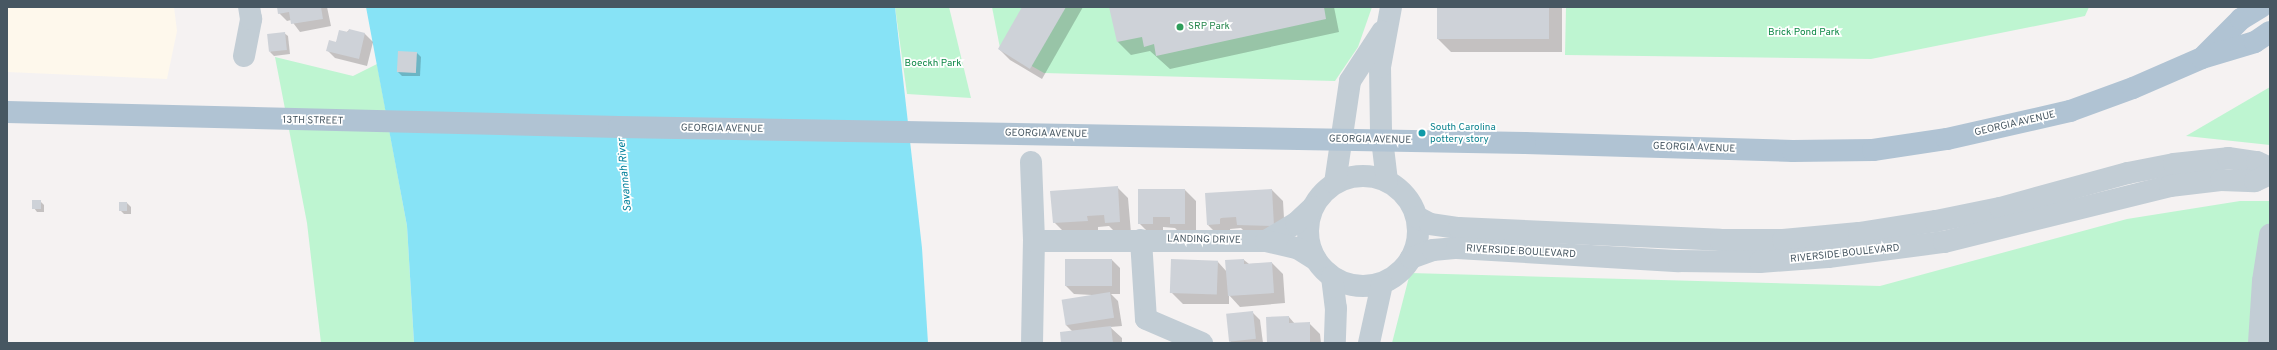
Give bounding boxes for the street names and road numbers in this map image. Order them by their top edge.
street label: GEORGIA AVENUE [1973,109,2057,139]
street label: 13TH STREET [283,114,343,128]
street label: GEORGIA AVENUE [680,122,764,136]
street label: GEORGIA AVENUE [1004,127,1088,141]
street label: GEORGIA AVENUE [1328,133,1412,147]
street label: GEORGIA AVENUE [1652,141,1736,155]
street label: LANDING DRIVE [1167,233,1241,247]
street label: RIVERSIDE BOULEVARD [1790,242,1900,266]
street label: RIVERSIDE BOULEVARD [1466,243,1576,261]

